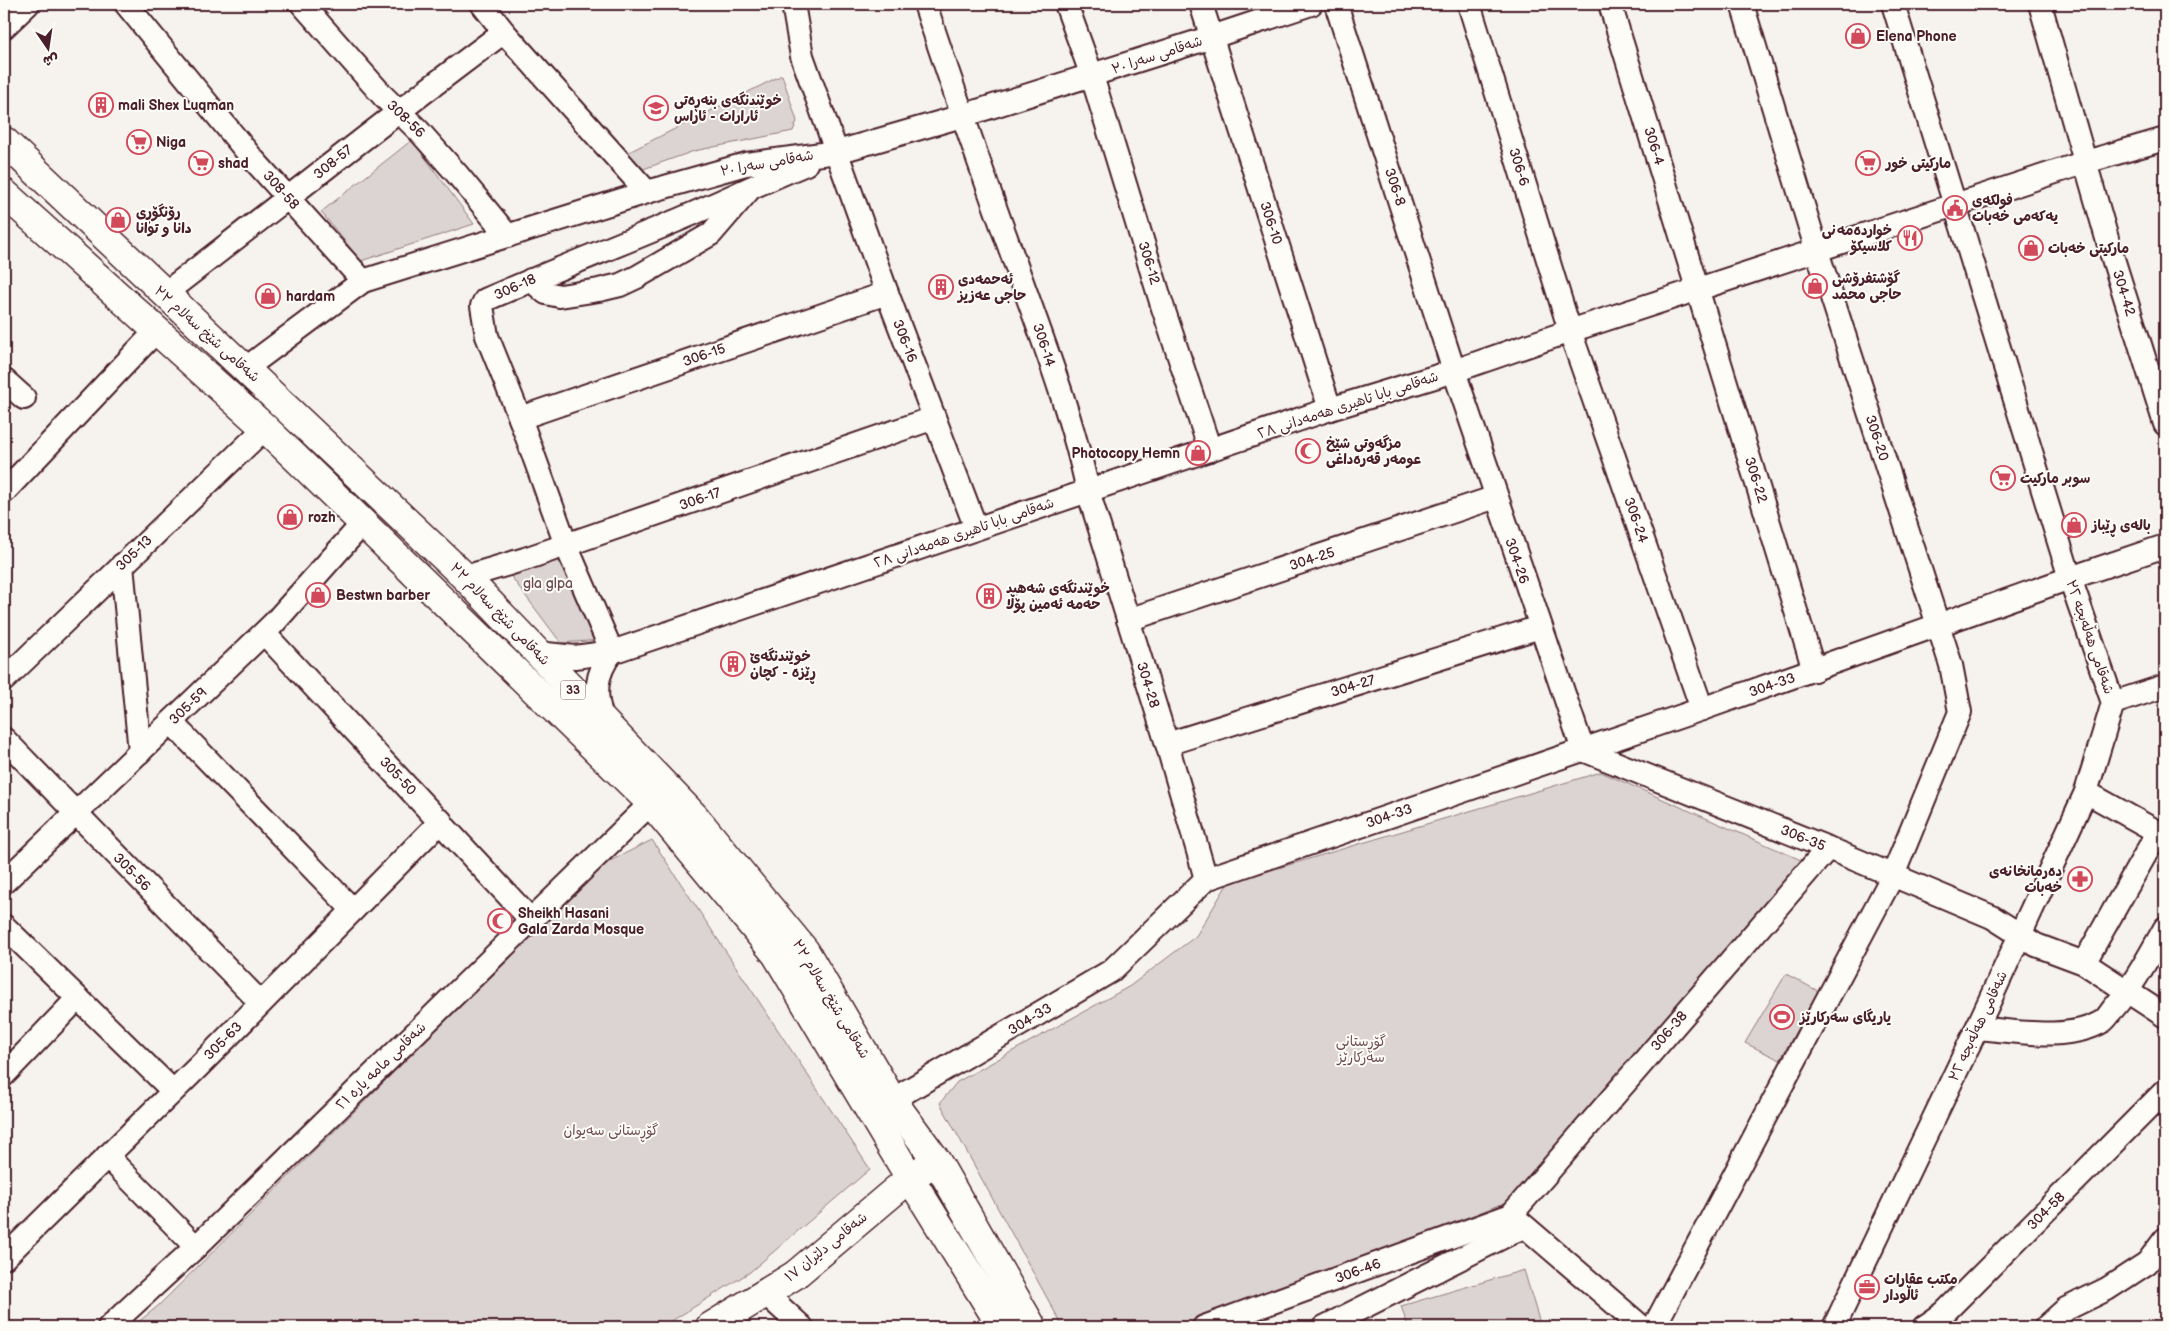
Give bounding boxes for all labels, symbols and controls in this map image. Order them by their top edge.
north arrow [22,22,72,72]
shop icon: Elena Phone [1845,23,1871,49]
place label: Elena Phone [1876,28,1957,45]
street label: شەقامی سەرا ٣٠ [1109,32,1205,78]
text: ش [41,50,60,70]
place label: خوێندنگەی بنەڕەتی ئارارات - ئاراس [674,91,782,125]
building icon: mali Shex Luqman [88,92,114,118]
school or university icon: خوێندنگەی بنەڕەتی ئارارات - ئاراس [643,95,669,121]
place label: mali Shex Luqman [118,97,234,114]
street label: 308-56 [383,97,429,142]
street label: 306-4 [1640,125,1668,168]
supermarket icon: Niga [126,129,152,155]
place label: Niga [156,134,186,151]
street label: 308-57 [310,141,356,183]
street label: شەقامی سەرا ٣٠ [719,146,815,180]
street label: 306-6 [1505,146,1533,189]
supermarket icon: shad [188,150,214,176]
supermarket icon: مارکیتی خور [1855,150,1881,176]
place label: shad [218,155,249,172]
place label: مارکیتی خور [1884,155,1951,173]
street label: 306-8 [1381,166,1409,208]
street label: 308-58 [259,167,303,213]
place label: فولکه‌ی یه‌که‌می خه‌بات [1972,192,2058,225]
public building icon: فولکه‌ی یه‌که‌می خه‌بات [1942,195,1968,221]
street label: 306-10 [1256,199,1286,247]
place label: ڕۆنگۆڕی دانا و توانا [136,203,192,237]
shop icon: ڕۆنگۆڕی دانا و توانا [105,207,131,233]
place label: خواردەمەنی کلاسیکۆ [1822,222,1893,256]
restaurant icon: خواردەمەنی کلاسیکۆ [1897,225,1923,251]
shop icon: مارکیتی خەبات [2018,235,2044,261]
street label: 306-12 [1134,239,1164,287]
place label: مارکیتی خەبات [2048,240,2129,257]
street label: 304-42 [2109,268,2139,319]
place label: گۆشتفرۆشی حاجی محمد [1832,269,1901,303]
street label: 306-18 [491,270,539,304]
place label: ئەحمەدی حاجی عەزیز [956,271,1026,304]
shop icon: گۆشتفرۆشی حاجی محمد [1802,273,1828,299]
building icon: ئەحمەدی حاجی عەزیز [928,274,954,300]
street label: شەقامی شێخ سەلام ٣٣ [149,282,263,388]
shop icon: hardam [255,283,281,309]
place label: hardam [286,288,335,305]
street label: 306-16 [889,317,921,365]
street label: 306-14 [1029,321,1059,369]
street label: 306-15 [680,340,728,370]
street label: شەقامی بابا تاهیری هەمەدانی ٢٨ [1255,368,1441,442]
street label: 306-20 [1862,413,1892,463]
place label: مزگەوتی شێخ عومەر قەرەداغی [1326,434,1421,469]
mosque icon: مزگەوتی شێخ عومەر قەرەداغی [1295,438,1321,464]
shop icon: Photocopy Hemn [1185,440,1211,466]
place label: Photocopy Hemn [1072,445,1180,462]
street label: 306-22 [1741,455,1771,506]
supermarket icon: سوبر مارکیت [1990,465,2016,491]
place label: سوبر مارکیت [2020,470,2090,488]
street label: 306-17 [677,484,723,514]
street label: شەقامی بابا تاهیری هەمەدانی ٢٨ [872,494,1056,572]
street label: 306-24 [1620,495,1652,545]
shop icon: rozh [277,504,303,530]
place label: rozh [308,509,336,526]
shop icon: بالەی ڕێباز [2061,512,2087,538]
place label: بالەی ڕێباز [2090,517,2151,537]
street label: 305-13 [112,532,156,574]
street label: 304-26 [1501,536,1533,587]
street label: 304-25 [1287,544,1337,574]
street label: شەقامی شێخ سەلام ٣٣ [445,559,553,671]
park label: gla glpa [523,575,573,592]
street label: شەقامی هەڵەبجە ٣٢ [2062,577,2119,696]
place label: خوێندنگەی شەهید حەمە ئەمین پۆڵا [1006,579,1110,614]
shop icon: Bestwn barber [305,582,331,608]
building icon: خوێندنگەی شەهید حەمە ئەمین پۆڵا [976,583,1002,609]
place label: Bestwn barber [336,587,430,604]
place label: خوێندنگەێ ڕێزە - کچان [749,647,816,684]
building icon: خوێندنگەێ ڕێزە - کچان [720,651,746,677]
street label: 304-28 [1133,660,1163,710]
street label: 304-33 [1747,669,1797,701]
street label: 304-27 [1329,671,1377,701]
road number: 33 [560,680,586,700]
street label: 305-59 [166,684,210,728]
street label: 305-50 [376,753,420,799]
street label: 304-33 [1364,800,1414,832]
street label: 306-35 [1778,821,1828,855]
street label: 305-56 [110,849,155,895]
place label: دەرمانخانەی خەبات [1989,863,2062,896]
pharmacy icon: دەرمانخانەی خەبات [2067,866,2093,892]
place label: Sheikh Hasani Gala Zarda Mosque [518,905,644,938]
mosque icon: Sheikh Hasani Gala Zarda Mosque [487,908,513,934]
street label: شەقامی شێخ سەلام ٣٣ [786,936,873,1063]
street label: شەقامی هەڵەبجە ٣٢ [1943,967,2011,1084]
street label: 304-33 [1005,999,1055,1039]
sports icon: یاریگای سەرکارێز [1769,1004,1795,1030]
street label: 306-38 [1647,1008,1691,1054]
place label: یاریگای سەرکارێز [1798,1008,1891,1026]
street label: 305-63 [200,1018,246,1064]
street label: شەقامی مامە یارە ٢١ [332,1019,430,1113]
park label: گۆڕستانی سەرکارێز [1336,1033,1386,1066]
park label: گۆڕستانی سەیوان [563,1122,659,1143]
street label: 304-58 [2023,1188,2069,1234]
street label: شەقامی دلێران ١٧ [781,1209,871,1285]
street label: 306-46 [1333,1255,1384,1287]
place label: مكتب عقارات ئاڵودار [1882,1271,1958,1304]
office icon: مكتب عقارات ئاڵودار [1854,1274,1880,1300]

